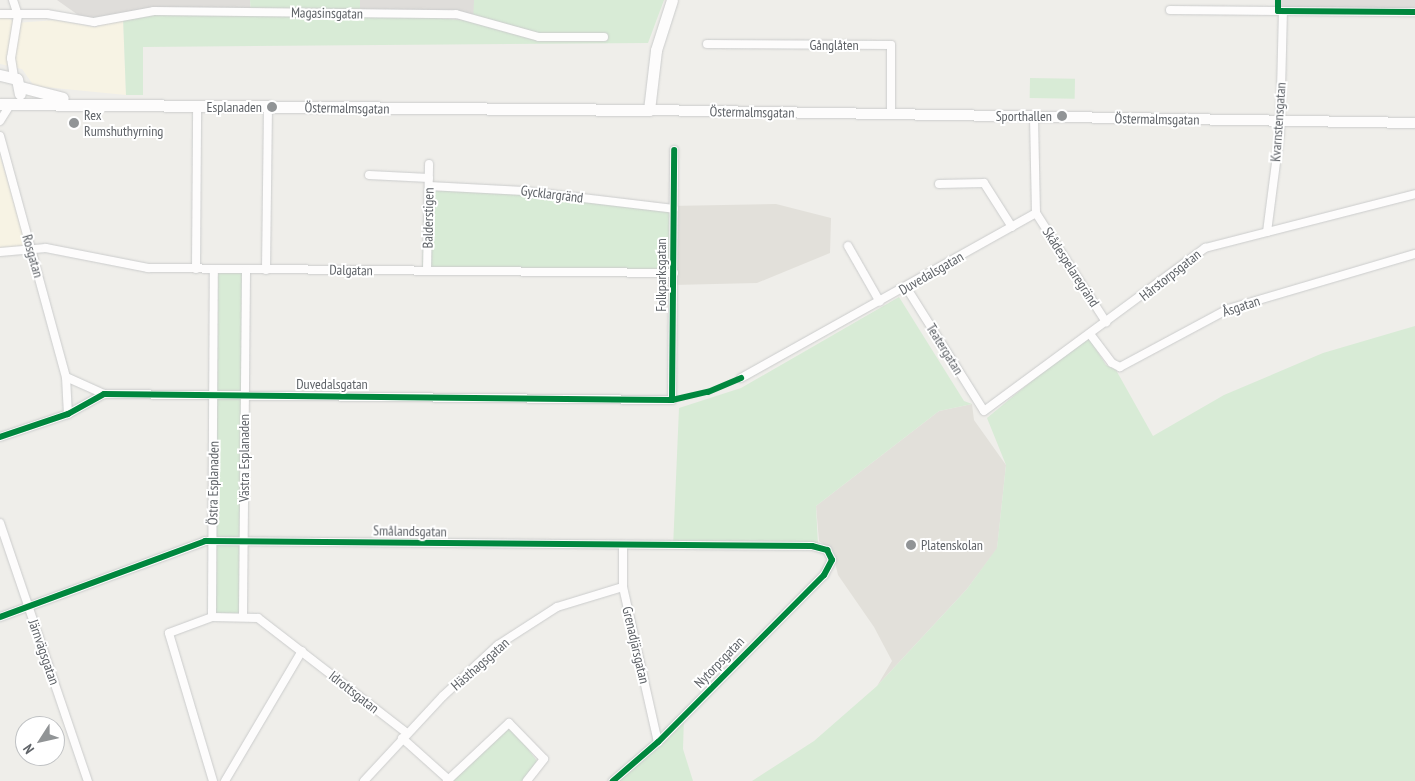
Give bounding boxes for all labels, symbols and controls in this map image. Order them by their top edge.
street label: Magasinsgatan [291,4,363,22]
street label: Gånglåten [809,37,859,53]
street label: Kvarnstensgatan [1267,82,1289,162]
place label: Esplanaden [207,99,262,115]
street label: Östermalmsgatan [304,99,390,117]
marker: Esplanaden [266,101,278,113]
street label: Östermalmsgatan [709,103,795,121]
place label: Rex Rumshuthyrning [84,107,163,140]
place label: Sporthallen [996,108,1052,124]
marker: Sporthallen [1056,110,1068,122]
street label: Östermalmsgatan [1114,110,1200,128]
marker: Rex Rumshuthyrning [68,117,80,129]
street label: Gycklargränd [520,182,584,206]
street label: Balderstigen [419,187,437,249]
street label: Skådespelaregränd [1039,224,1103,310]
street label: Rosgatan [19,232,47,280]
street label: Folkparksgatan [653,238,669,312]
street label: Hårstorpsgatan [1136,246,1204,304]
street label: Duvedalsgatan [896,248,966,298]
street label: Dalgatan [329,261,373,279]
street label: Åsgatan [1220,292,1262,320]
street label: Teatergatan [923,320,967,378]
street label: Duvedalsgatan [296,376,368,392]
street label: Västra Esplanaden [236,414,252,502]
street label: Östra Esplanaden [204,441,222,525]
street label: Smålandsgatan [373,522,447,540]
place label: Platenskolan [921,537,983,553]
marker: Platenskolan [905,539,917,551]
street label: Grenadjärsgatan [619,605,653,685]
street label: Järnvägsgatan [25,617,63,687]
street label: Nytorpsgatan [691,633,747,691]
street label: Hästhagsgatan [448,634,512,694]
street label: Idrottsgatan [326,667,382,717]
north arrow [15,716,65,766]
text: N [19,741,38,757]

